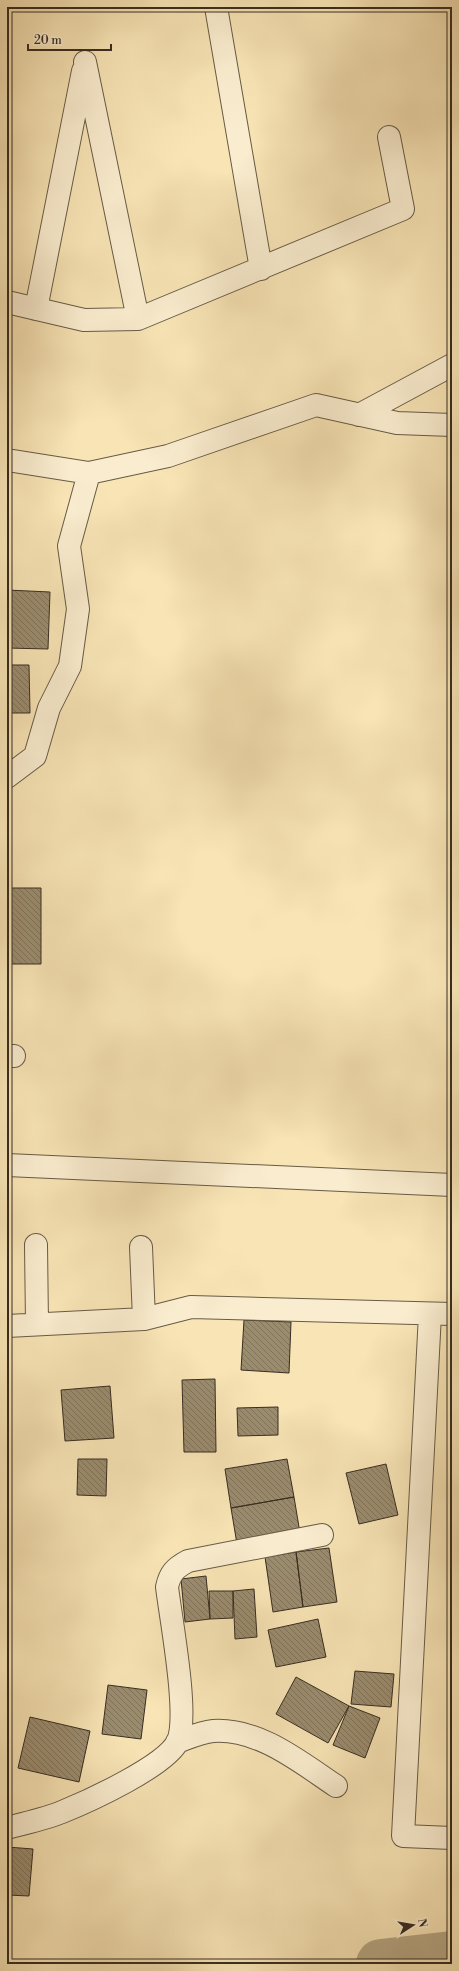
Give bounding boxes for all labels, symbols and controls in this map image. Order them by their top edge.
scale bar [28,26,111,52]
text: 20 m [34,33,62,48]
north arrow [393,1905,433,1945]
text: N [414,1917,430,1929]

